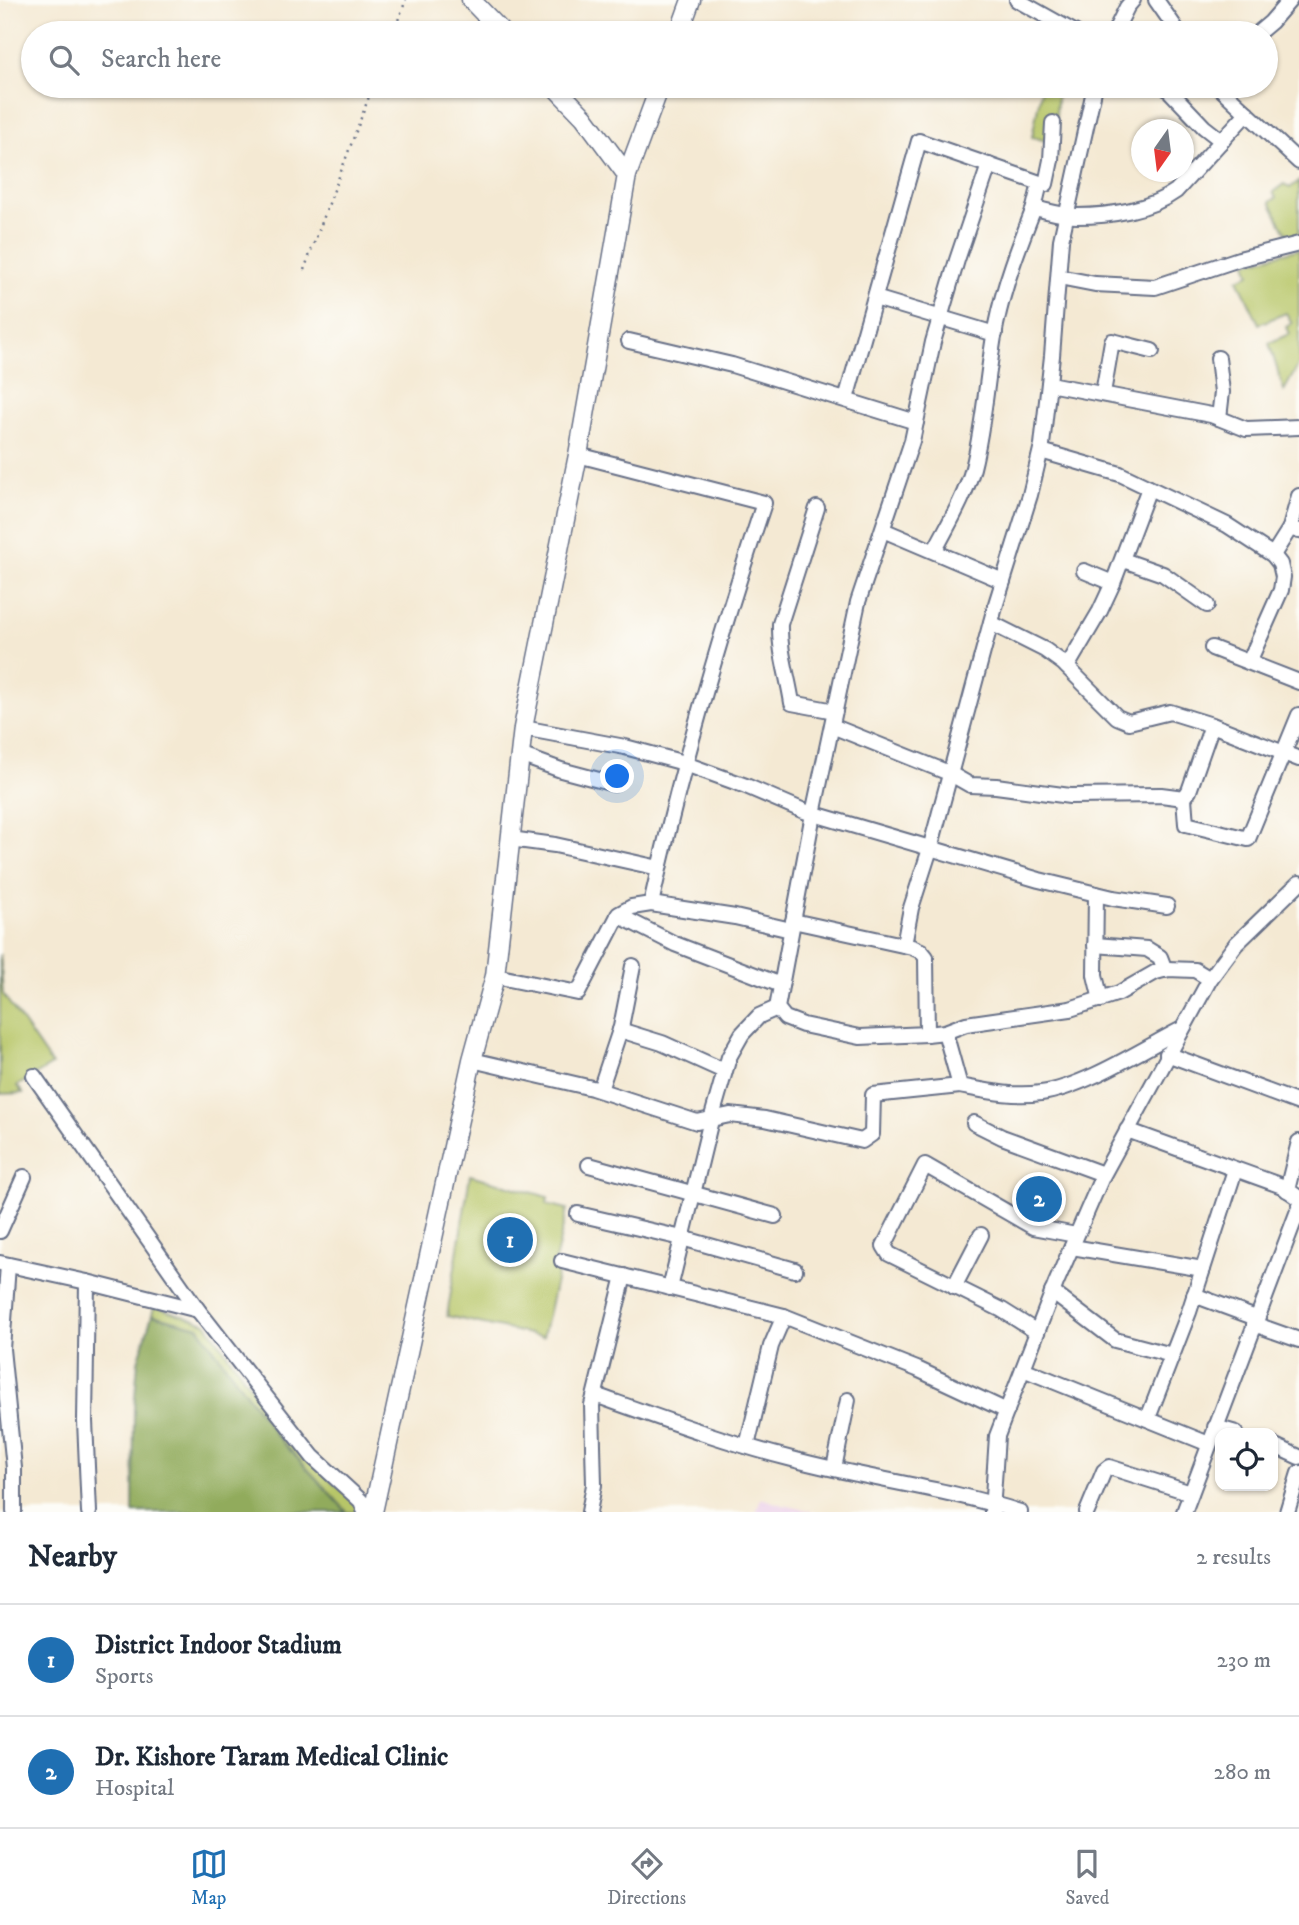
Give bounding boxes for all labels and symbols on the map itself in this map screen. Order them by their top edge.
north arrow [1131,119,1194,182]
your location [600,759,634,793]
pin: 2 [1016,1173,1062,1225]
pin: 1 [487,1214,533,1266]

